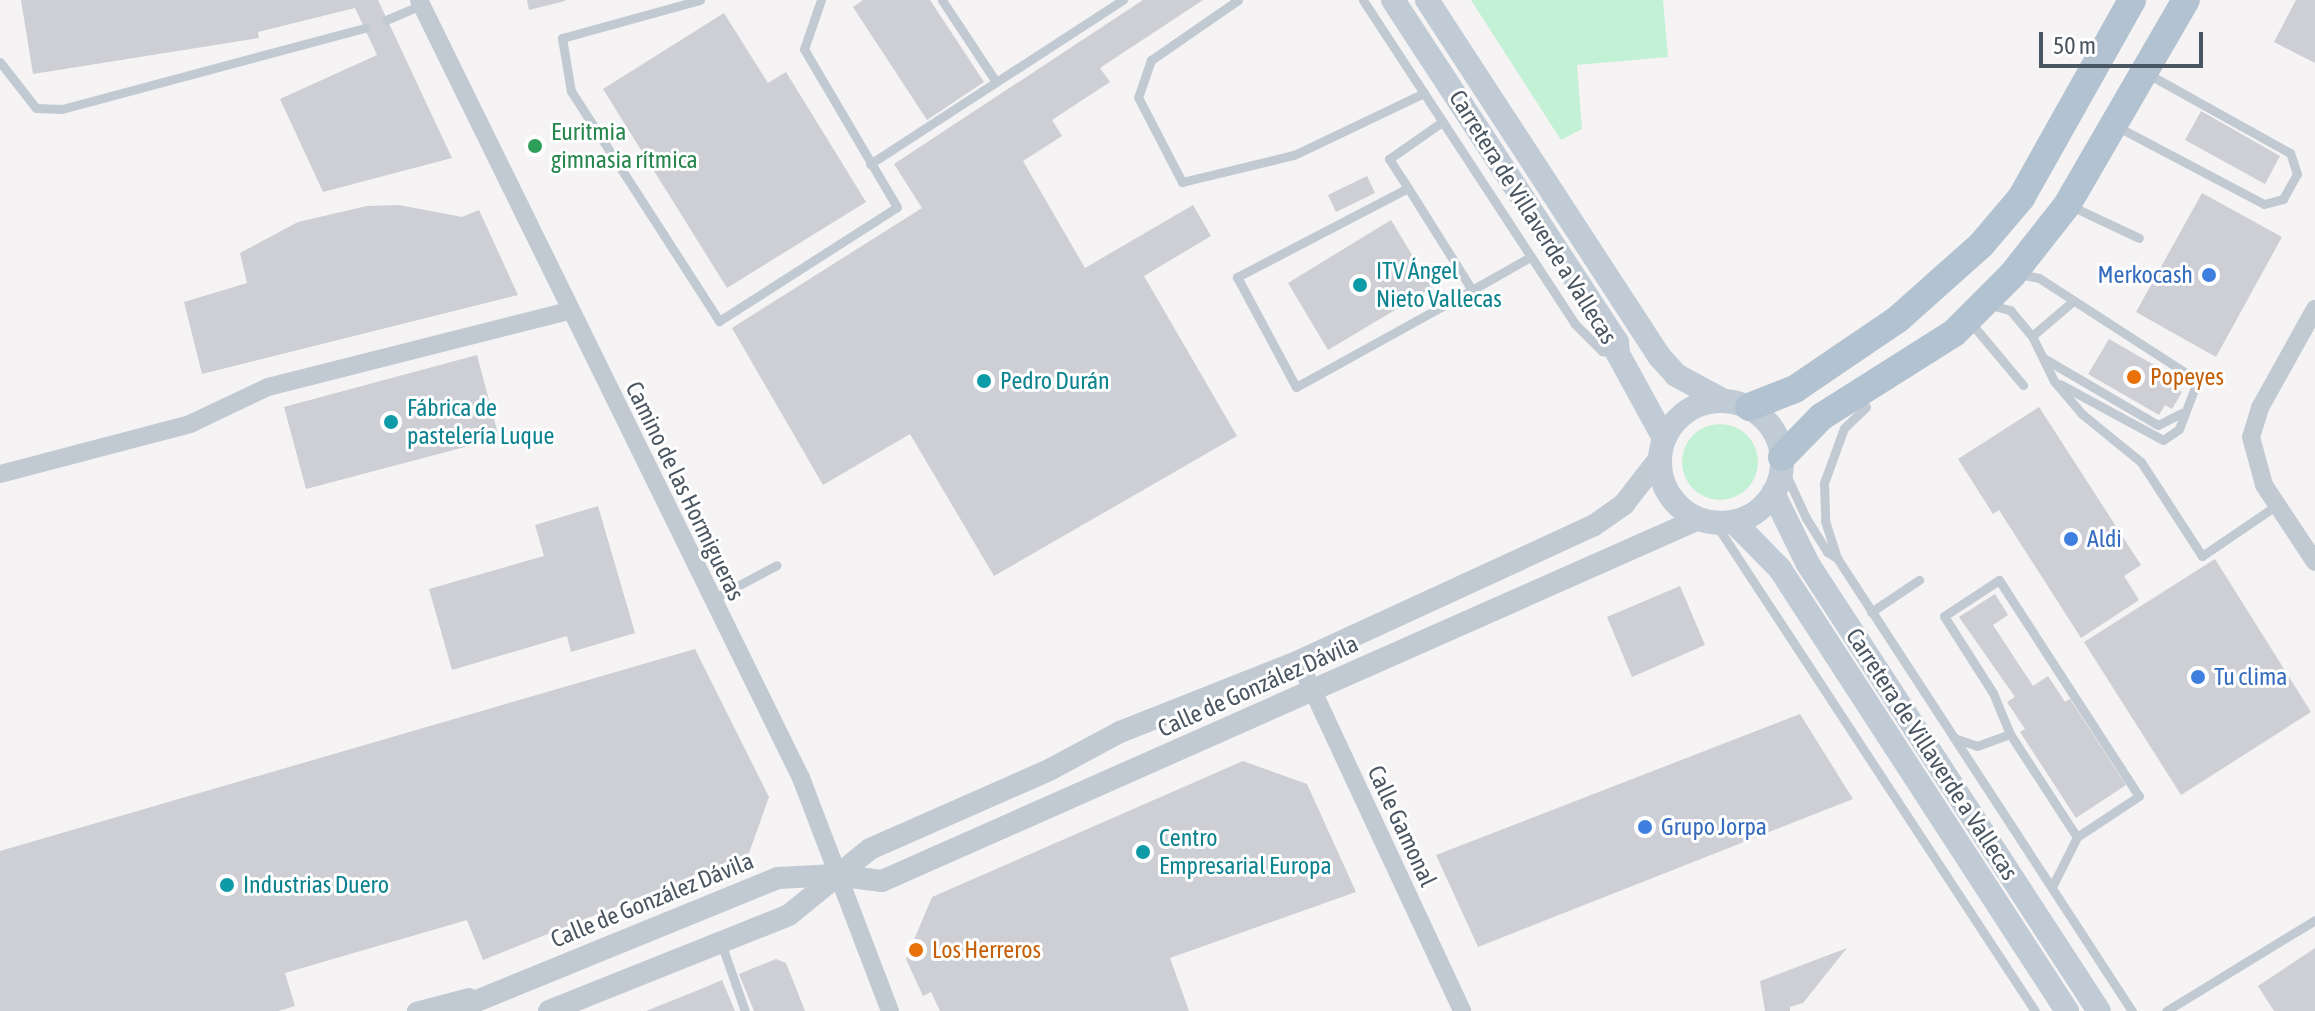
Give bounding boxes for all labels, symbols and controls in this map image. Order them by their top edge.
scale bar [2043,16,2207,66]
text: 50 m [2053,32,2096,59]
street label: Carretera de Villaverde a Vallecas [1443,85,1623,349]
place label: Euritmia gimnasia rítmica [551,118,698,174]
marker: Euritmia gimnasia rítmica [526,137,544,155]
place label: ITV Ángel Nieto Vallecas [1376,257,1502,313]
place label: Merkocash [2097,261,2193,289]
marker: Merkocash [2200,266,2218,284]
marker: ITV Ángel Nieto Vallecas [1351,276,1369,294]
place label: Popeyes [2150,363,2224,391]
place label: Pedro Durán [1000,367,1110,395]
marker: Popeyes [2125,368,2143,386]
marker: Pedro Durán [975,372,993,390]
street label: Camino de las Hormigueras [619,377,751,605]
place label: Fábrica de pastelería Luque [407,394,554,450]
marker: Fábrica de pastelería Luque [382,413,400,431]
place label: Aldi [2087,525,2122,553]
marker: Aldi [2062,530,2080,548]
street label: Carretera de Villaverde a Vallecas [1840,623,2024,885]
street label: Calle de González Dávila [1153,629,1363,743]
place label: Tu clima [2214,663,2287,691]
marker: Tu clima [2189,668,2207,686]
street label: Calle Gamonal [1361,761,1443,891]
place label: Grupo Jorpa [1661,813,1767,841]
marker: Grupo Jorpa [1636,818,1654,836]
place label: Centro Empresarial Europa [1159,824,1332,880]
marker: Centro Empresarial Europa [1134,843,1152,861]
street label: Calle de González Dávila [546,846,758,954]
place label: Industrias Duero [243,871,389,899]
marker: Industrias Duero [218,876,236,894]
place label: Los Herreros [932,936,1041,964]
marker: Los Herreros [907,941,925,959]

